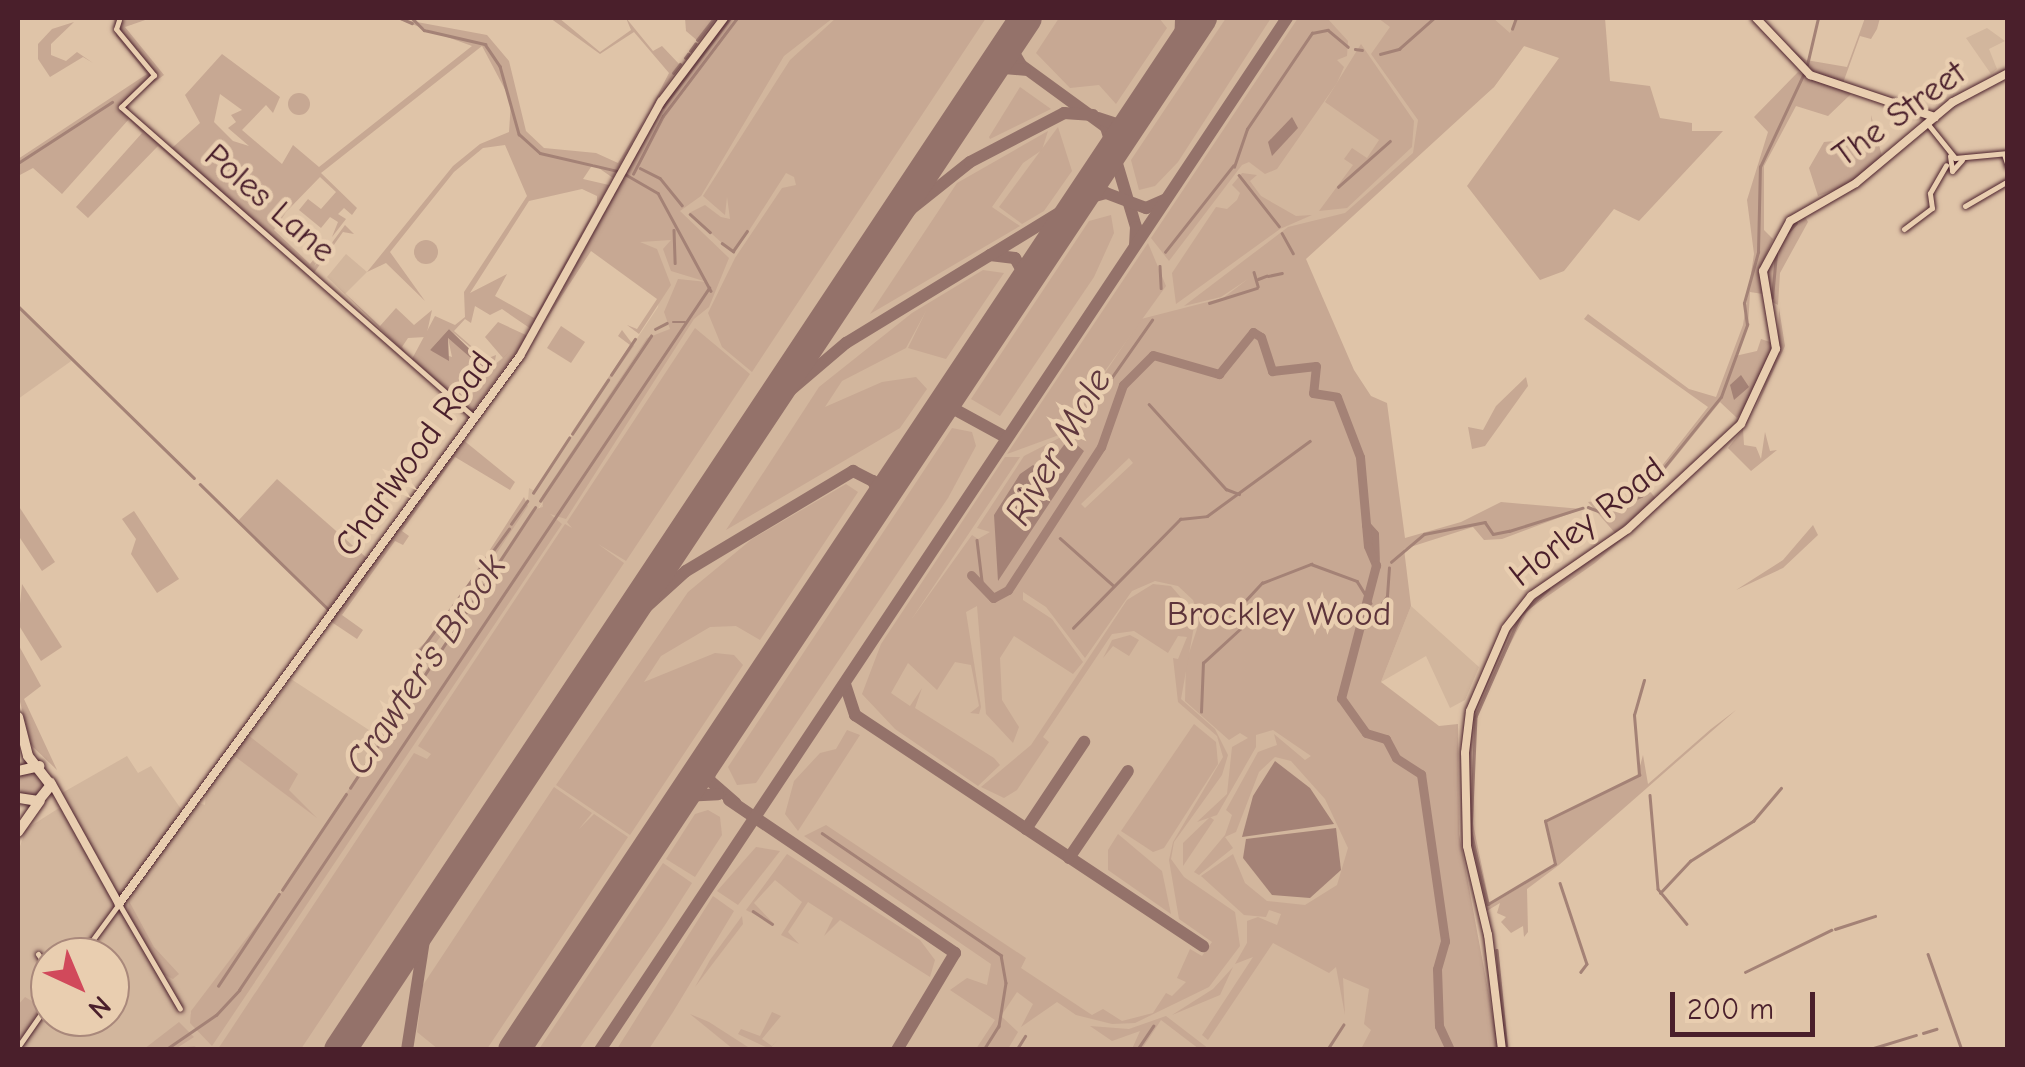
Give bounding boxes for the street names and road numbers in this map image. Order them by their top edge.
street label: The Street [1824,52,1974,176]
street label: Poles Lane [196,135,344,271]
street label: Charlwood Road [326,343,502,565]
street label: Horley Road [1501,448,1673,596]

